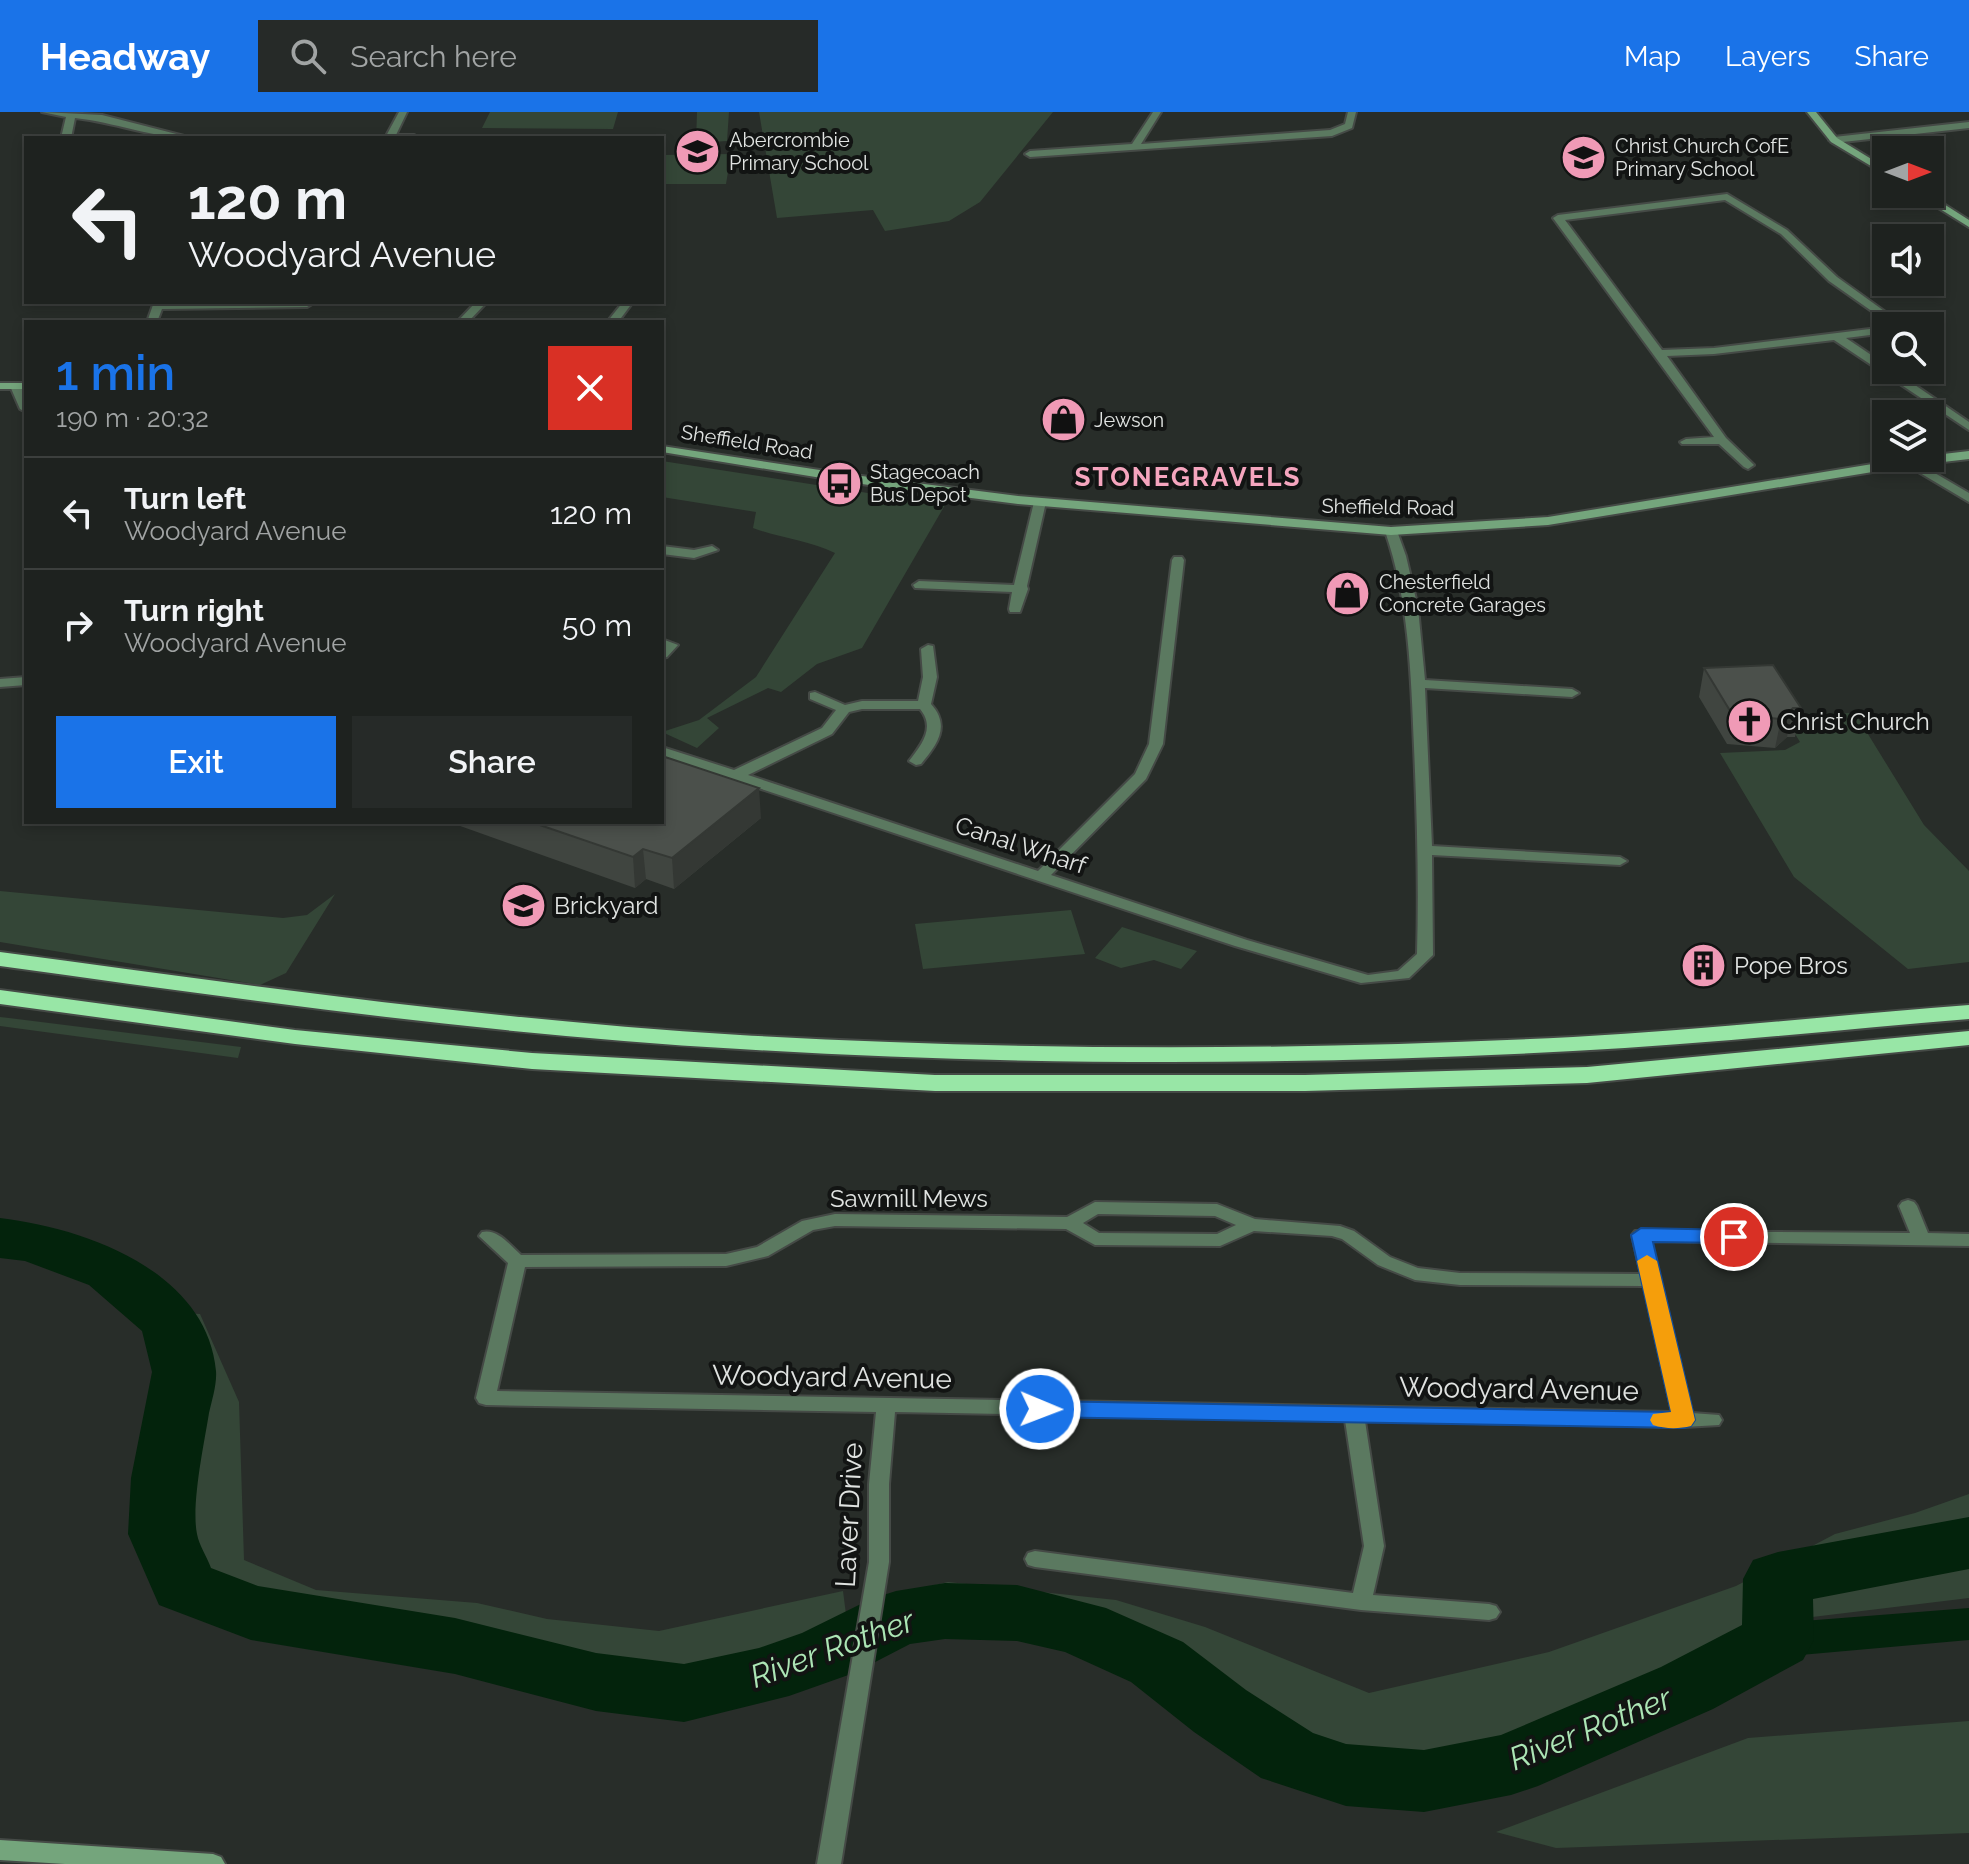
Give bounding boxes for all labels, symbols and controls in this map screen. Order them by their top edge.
search box [258,20,818,92]
text: Headway [40,34,210,79]
icon: search [286,34,330,78]
text: Search here [350,39,517,74]
text: Map [1624,40,1681,73]
text: Layers [1725,40,1811,73]
text: Share [1855,40,1929,73]
school or university icon: Abercrombie Primary School [674,127,722,175]
place label: Abercrombie Primary School [729,128,869,175]
school or university icon: Christ Church CofE Primary School [1560,133,1608,181]
place label: Christ Church CofE Primary School [1615,134,1789,181]
north arrow [1872,136,1944,208]
map controls [1872,136,1944,472]
text: 120 m [188,166,347,232]
icon: left [56,168,160,272]
button: sound [1872,224,1944,296]
text: Woodyard Avenue [188,233,496,275]
button: search [1872,312,1944,384]
text: 1 min [56,345,175,401]
button: close [548,346,632,430]
shop icon: Jewson [1039,396,1087,444]
button: layers [1872,400,1944,472]
text: 190 m · 20:32 [56,403,209,433]
place label: Jewson [1094,408,1164,432]
street label: Sheffield Road [680,420,814,464]
bus stop icon: Stagecoach Bus Depot [815,460,863,508]
place label: Stagecoach Bus Depot [870,460,980,507]
district label: STONEGRAVELS [1075,462,1301,492]
text: Turn left [124,481,246,516]
icon: left [56,491,100,535]
street label: Sheffield Road [1321,494,1455,520]
text: 120 m [550,496,632,531]
text: Woodyard Avenue [124,516,346,546]
shop icon: Chesterfield Concrete Garages [1324,570,1372,618]
place label: Chesterfield Concrete Garages [1379,570,1546,617]
text: Turn right [124,593,264,628]
icon: right [56,603,100,647]
text: 50 m [562,608,632,643]
text: Woodyard Avenue [124,628,346,658]
church icon: Christ Church [1725,697,1773,745]
place label: Christ Church [1780,707,1930,736]
button: Exit [56,716,336,808]
button: Share [352,716,632,808]
street label: Canal Wharf [952,810,1091,880]
school or university icon: Brickyard [499,881,547,929]
place label: Brickyard [554,891,658,920]
building icon: Pope Bros [1679,941,1727,989]
place label: Pope Bros [1734,951,1848,980]
street label: Sawmill Mews [830,1184,988,1213]
pin [1700,1203,1768,1271]
icon: arrive [1712,1215,1756,1259]
street label: Woodyard Avenue [712,1358,952,1396]
position arrow [998,1367,1082,1451]
street label: Woodyard Avenue [1399,1370,1639,1408]
street label: Laver Drive [829,1442,869,1588]
water label: River Rother [745,1601,920,1695]
water label: River Rother [1504,1678,1677,1777]

